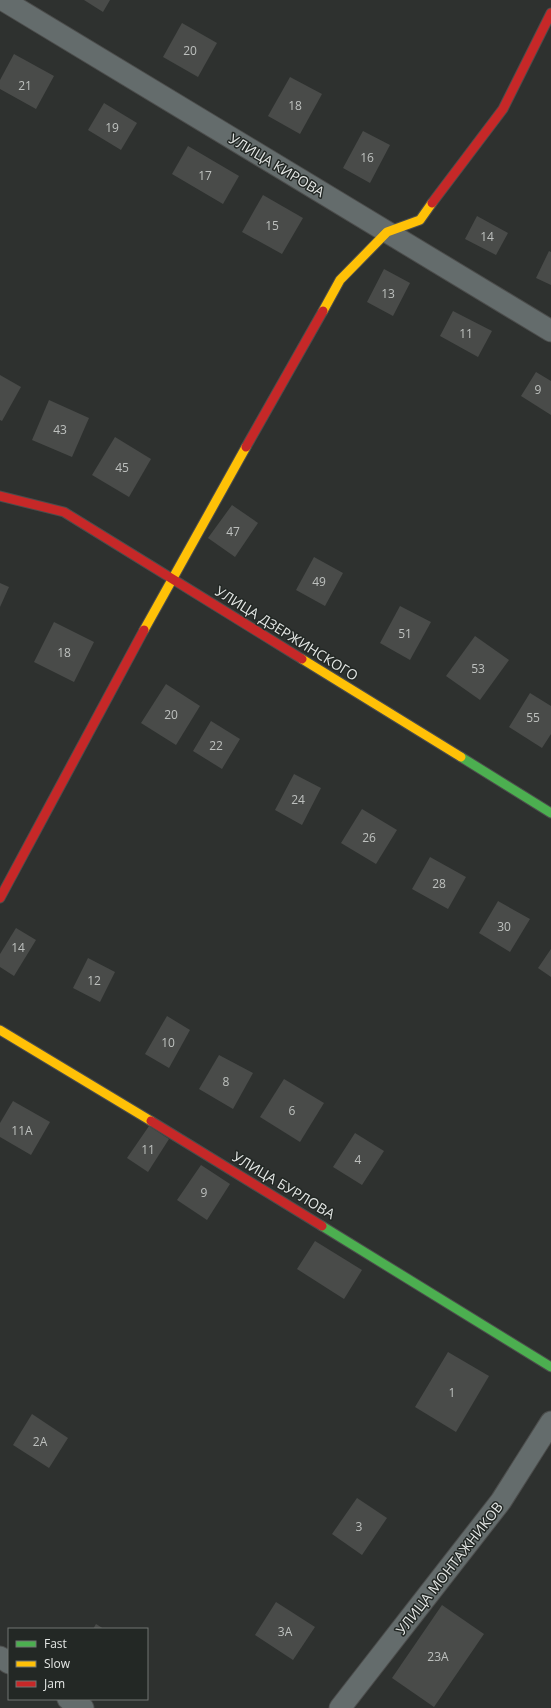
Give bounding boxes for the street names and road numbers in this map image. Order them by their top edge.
street label: УЛИЦА КИРОВА [226,129,328,201]
street label: УЛИЦА ДЗЕРЖИНСКОГО [212,581,362,685]
street label: УЛИЦА БУРЛОВА [229,1147,339,1223]
street label: УЛИЦА МОНТАЖНИКОВ [391,1498,507,1638]

